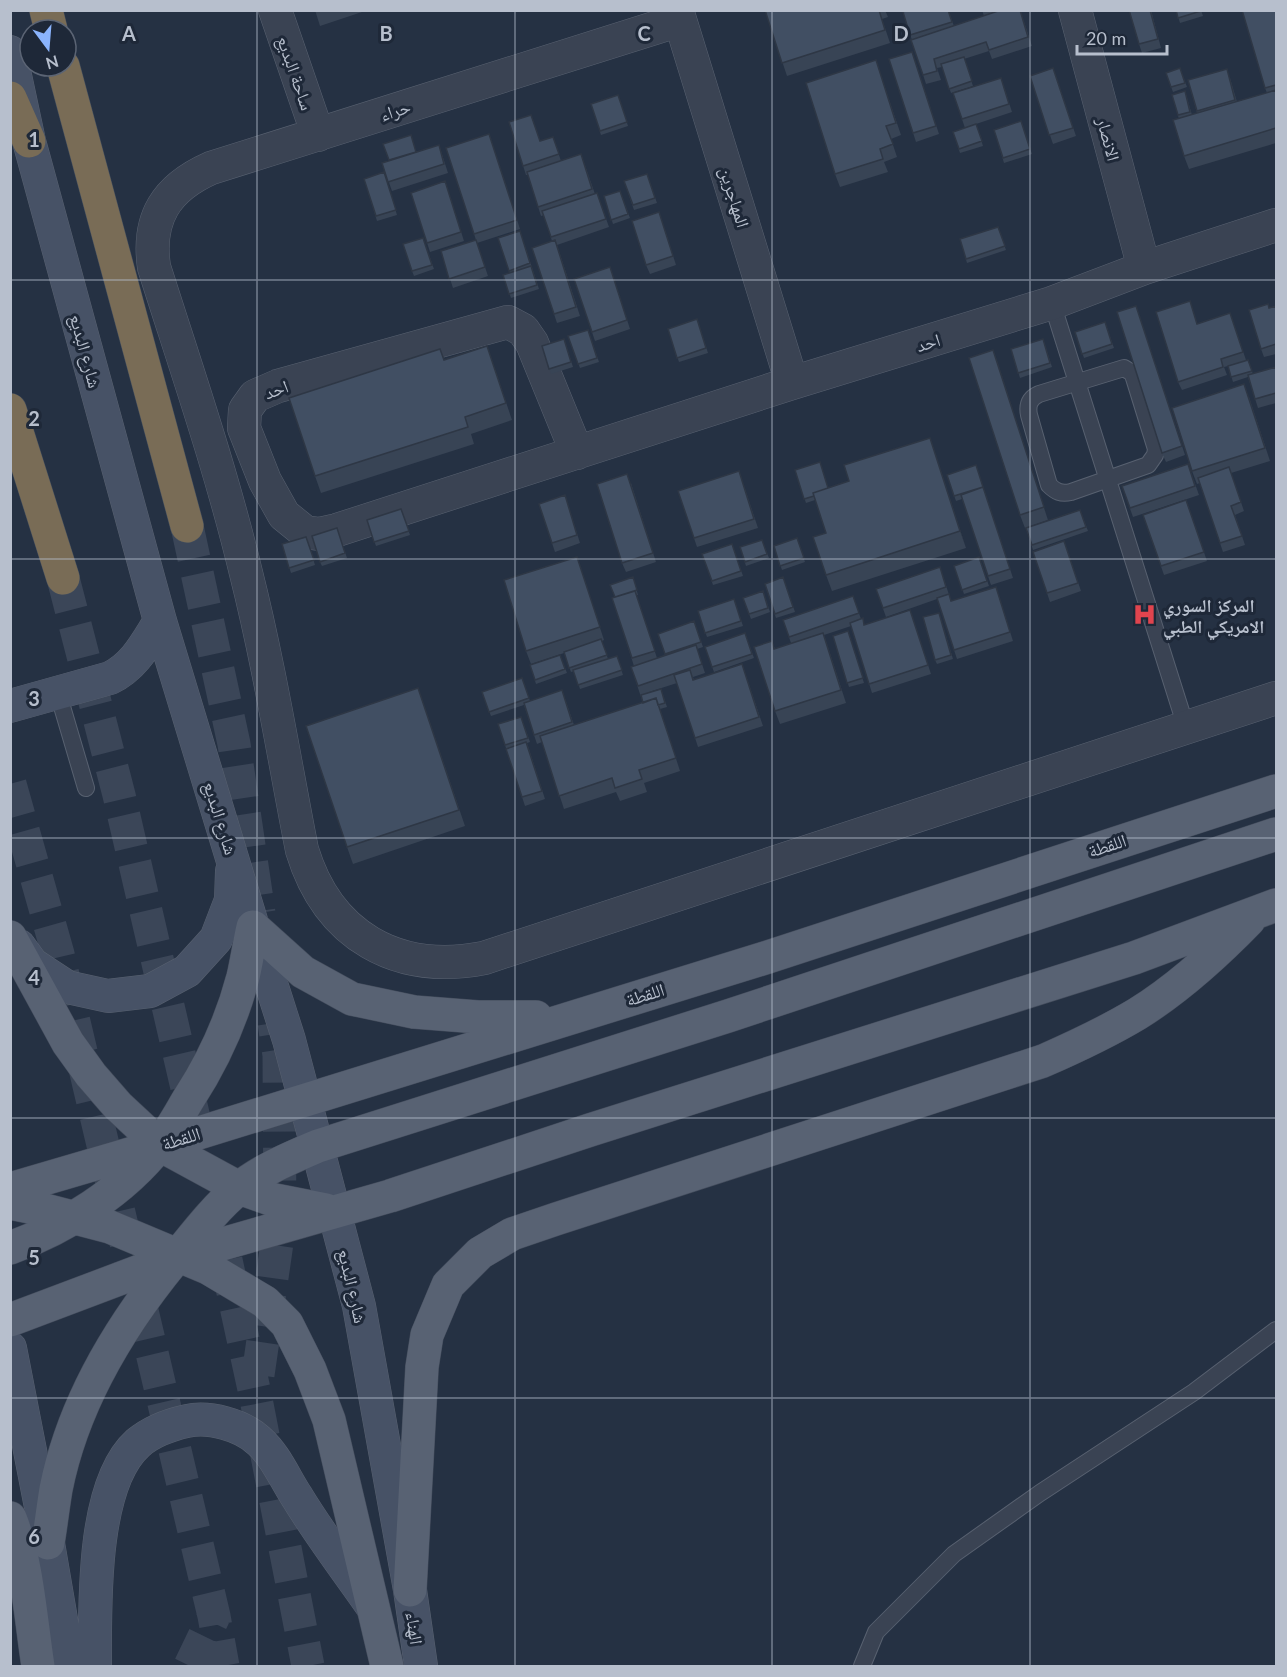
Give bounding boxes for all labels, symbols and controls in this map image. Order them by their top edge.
north arrow [18,18,78,78]
scale bar [1077,18,1167,56]
text: A [121,21,136,45]
text: B [379,21,393,45]
text: C [637,21,651,45]
text: D [893,21,909,45]
text: 20 m [1086,27,1126,49]
street label: ساحة البديع [271,33,319,114]
text: N [44,52,61,74]
street label: حراء [377,95,413,125]
street label: الانصار [1092,114,1125,163]
text: 1 [28,127,40,151]
street label: المهاجرين [714,164,755,230]
street label: شارع البديع [64,312,106,391]
street label: احد [913,328,943,356]
street label: احد [261,375,291,403]
text: 2 [28,406,40,430]
place label: المركز السوري الامريكي الطبي [1163,594,1264,641]
hospital icon: المركز السوري الامريكي الطبي [1132,602,1158,628]
text: 3 [28,686,40,710]
street label: شارع البديع [198,779,243,858]
street label: اللقطة [1085,829,1129,861]
text: 4 [28,965,40,989]
street label: اللقطة [623,978,667,1010]
street label: اللقطة [159,1122,203,1154]
text: 5 [28,1245,40,1269]
street label: شارع البديع [332,1247,372,1326]
text: 6 [28,1524,40,1548]
street label: الهناء [402,1610,428,1646]

